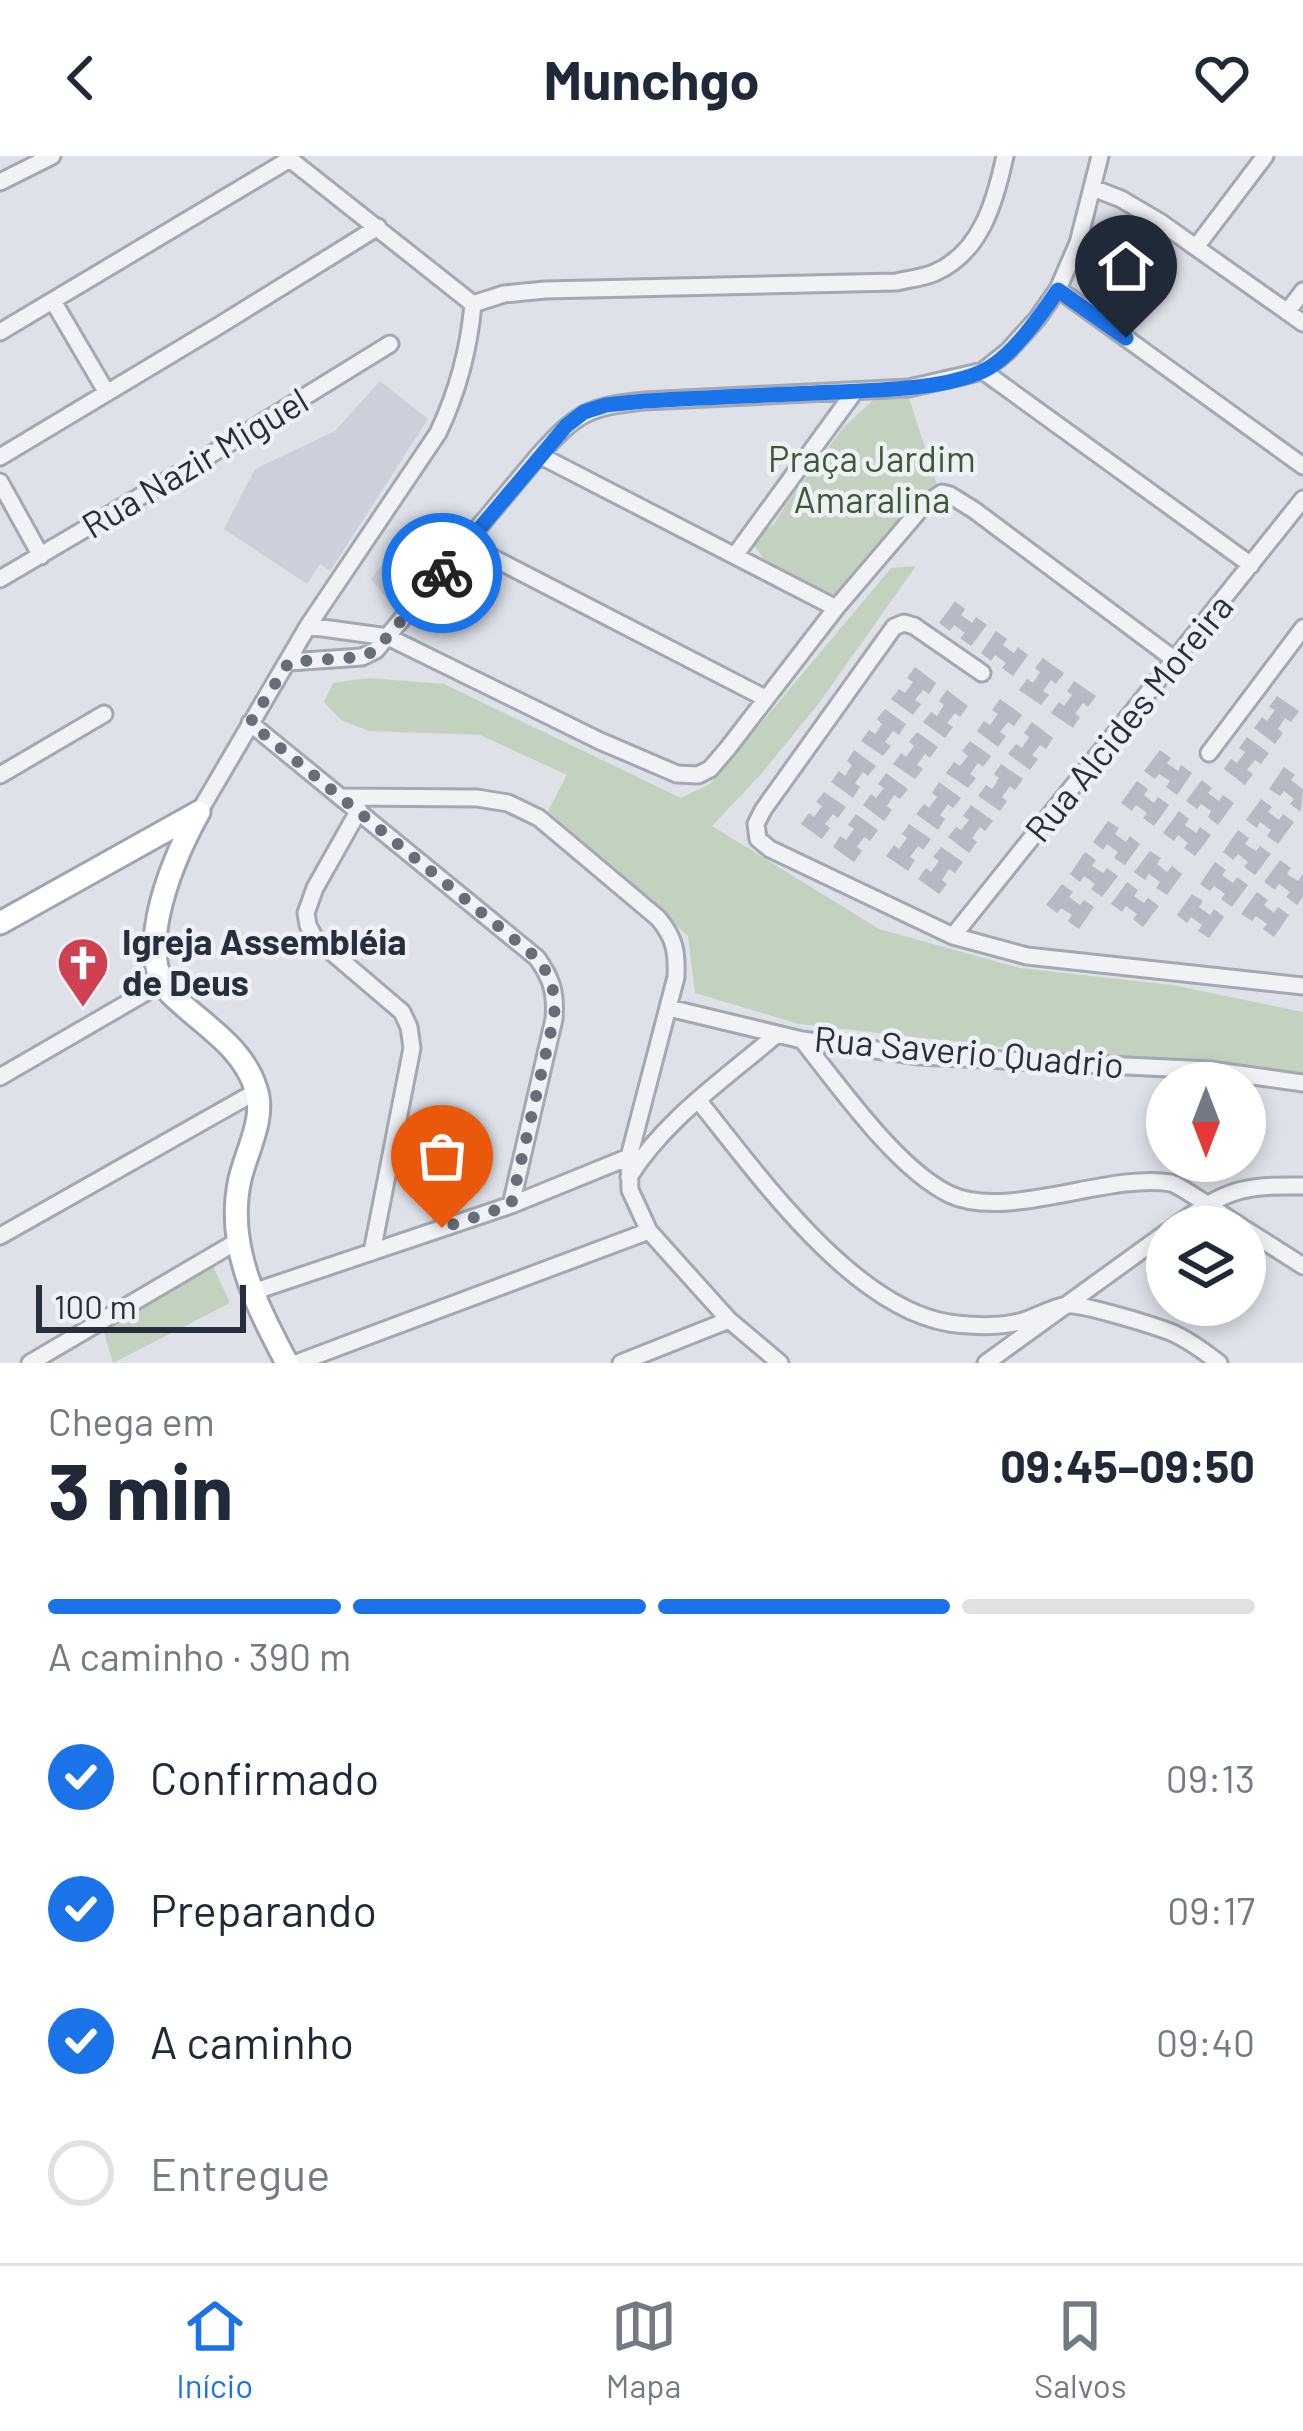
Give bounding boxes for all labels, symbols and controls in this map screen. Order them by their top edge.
icon: back [48,45,114,111]
icon: heart [1189,45,1255,111]
text: Munchgo [543,46,760,111]
pin [1075,215,1177,338]
icon: home [1093,233,1159,299]
street label: Rua Nazir Miguel [73,377,315,546]
park label: Praça Jardim Amaralina [768,436,976,520]
courier [382,513,502,633]
icon: bike [409,540,475,606]
street label: Rua Alcides Moreira [1015,585,1241,850]
place label: Igreja Assembléia de Deus [122,919,406,1003]
church icon: Igreja Assembléia de Deus [55,935,111,1009]
street label: Rua Saverio Quadrio [812,1016,1126,1085]
north arrow [1146,1062,1266,1182]
map controls [1146,1062,1266,1326]
pin [391,1105,493,1228]
icon: bag [409,1123,475,1189]
button: layers [1146,1206,1266,1326]
scale bar [36,1279,246,1332]
text: 100 m [54,1286,137,1326]
text: Chega em [48,1397,215,1444]
text: 09:45–09:50 [1000,1438,1255,1492]
text: 3 min [48,1442,233,1536]
text: A caminho · 390 m [48,1632,351,1679]
icon: check [48,1744,114,1810]
text: Confirmado [150,1750,379,1804]
text: 09:13 [1166,1754,1255,1801]
icon: check [48,1876,114,1942]
text: Preparando [150,1882,377,1936]
text: 09:17 [1167,1886,1255,1933]
icon: check [48,2008,114,2074]
text: A caminho [150,2014,354,2068]
text: 09:40 [1156,2018,1255,2065]
text: Entregue [150,2146,330,2200]
tab: Início [176,2293,253,2405]
tab: Mapa [606,2293,681,2405]
tab: Salvos [1034,2293,1127,2405]

